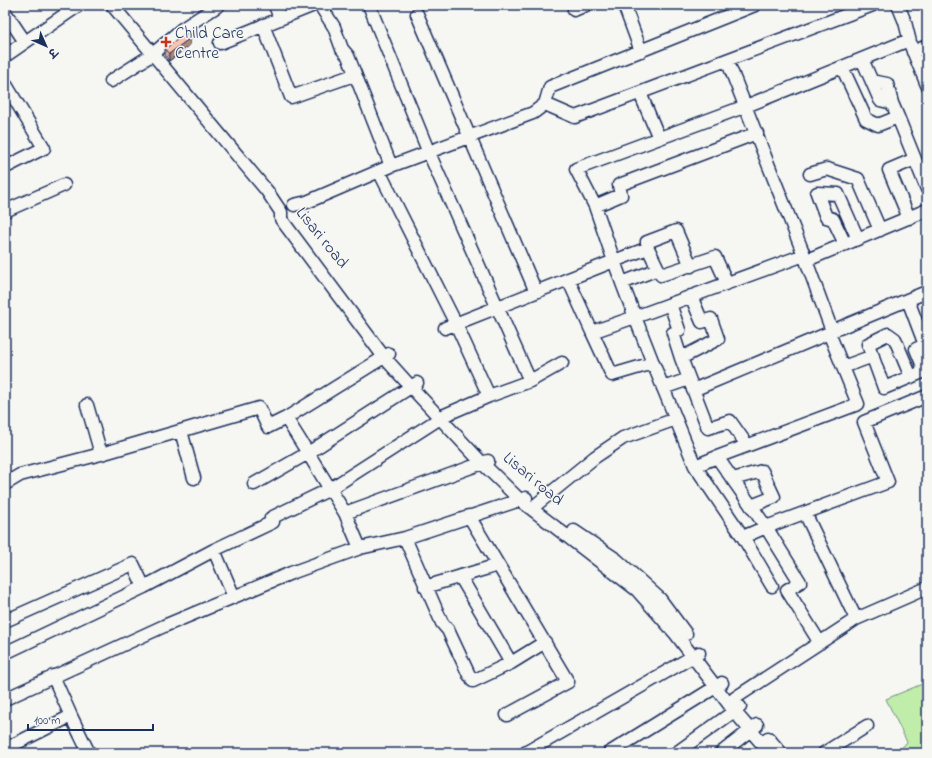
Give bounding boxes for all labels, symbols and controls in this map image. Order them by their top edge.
place label: Child Care Centre [175,21,244,66]
north arrow [26,26,66,66]
marker: Child Care Centre [160,36,172,48]
text: उ [43,43,61,62]
street label: Lisari road [289,202,355,274]
street label: Lisari road [497,446,569,512]
scale bar [28,706,153,732]
text: 100 m [34,712,61,730]

